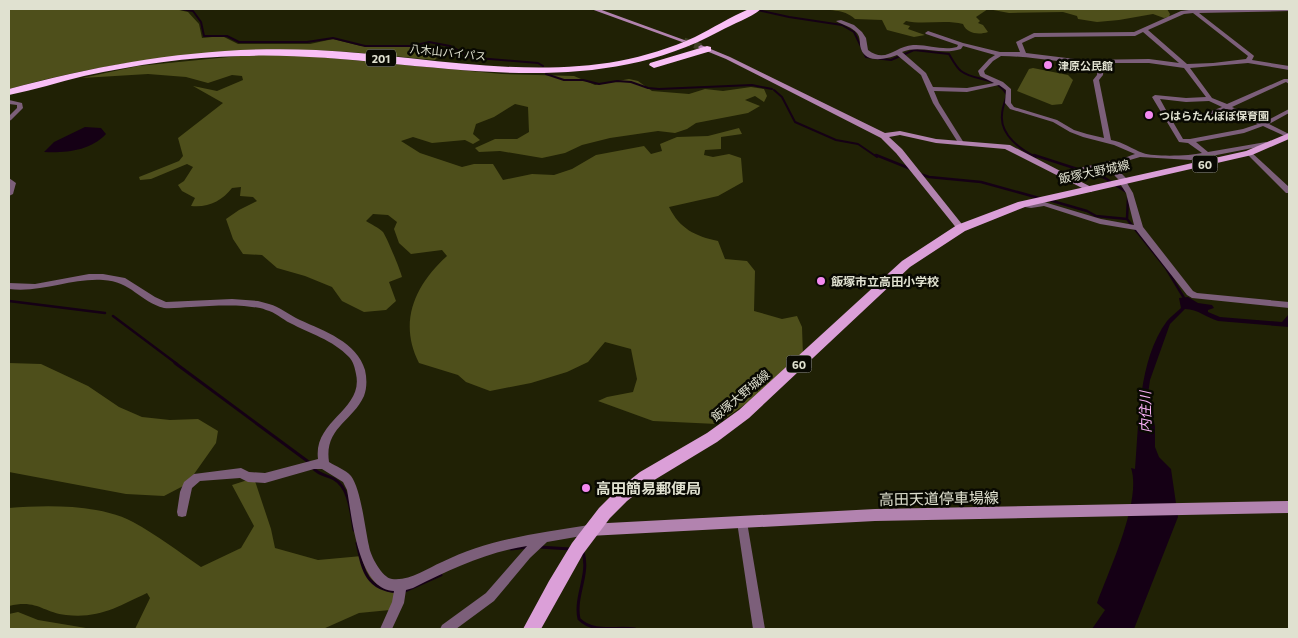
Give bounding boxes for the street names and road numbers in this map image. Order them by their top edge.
street label: 八木山バイパス [409,42,487,62]
road number: 201 [366,49,396,66]
road number: 60 [1192,156,1218,172]
street label: 飯塚大野城線 [1057,157,1131,185]
road number: 60 [786,356,812,372]
street label: 飯塚大野城線 [708,366,772,424]
street label: 高田天道停車場線 [879,488,999,508]

